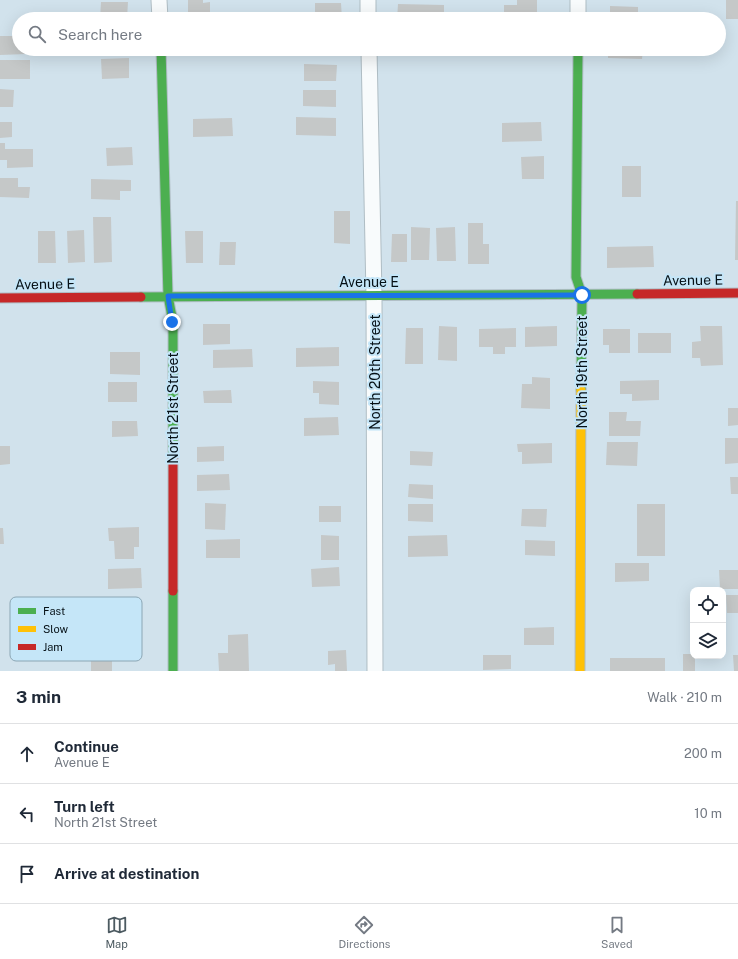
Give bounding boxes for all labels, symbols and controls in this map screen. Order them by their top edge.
search box [12,12,726,56]
icon: search [26,23,48,45]
text: Search here [58,26,142,43]
street label: Avenue E [663,271,723,289]
street label: Avenue E [339,274,399,290]
street label: Avenue E [15,275,75,293]
route start [573,286,591,304]
route end [163,313,181,331]
street label: North 20th Street [367,314,383,430]
street label: North 19th Street [574,316,590,428]
street label: North 21st Street [165,352,181,464]
map controls [690,587,726,659]
button: locate [690,587,726,623]
legend [10,597,142,661]
text: Fast [43,605,65,617]
text: Slow [43,623,69,635]
button: layers [690,623,726,659]
text: Jam [43,641,63,653]
text: 3 min [16,687,61,707]
text: Walk · 210 m [647,690,722,705]
text: Continue [54,738,119,755]
icon: ahead [16,743,38,765]
text: 200 m [684,746,722,761]
text: Avenue E [54,755,110,770]
text: Turn left [54,798,115,815]
icon: left [16,803,38,825]
text: 10 m [694,806,722,821]
text: North 21st Street [54,815,157,830]
icon: arrive [16,863,38,885]
text: Arrive at destination [54,865,199,882]
tab: Map [105,914,128,950]
tab: Directions [339,914,390,950]
tab: Saved [601,914,633,950]

